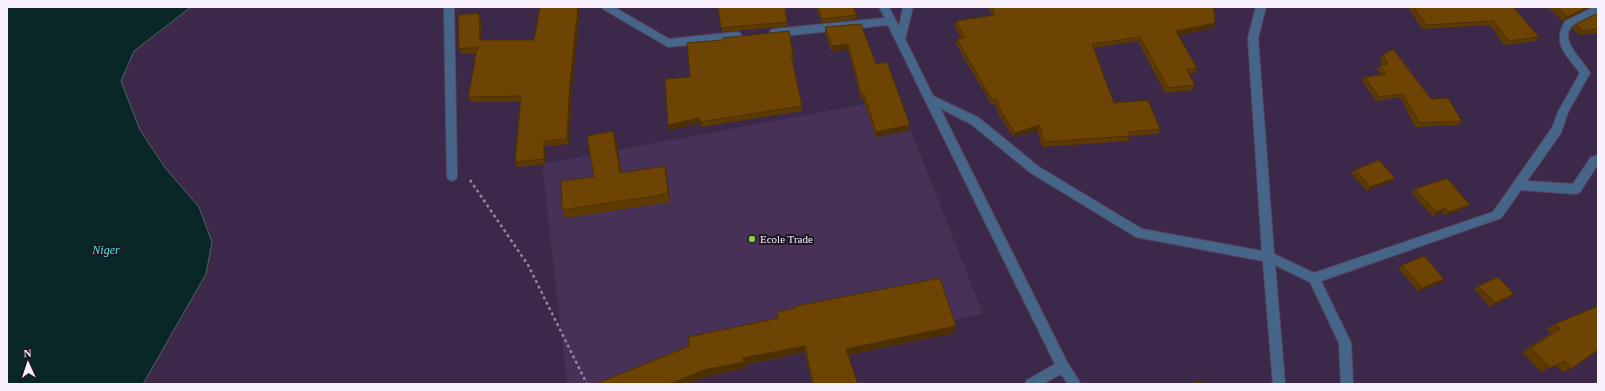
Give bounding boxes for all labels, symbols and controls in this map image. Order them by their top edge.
place label: Ecole Trade [760,233,813,245]
marker: Ecole Trade [747,234,757,244]
water label: Niger [91,243,120,257]
north arrow [8,343,48,383]
text: N [23,347,32,359]

